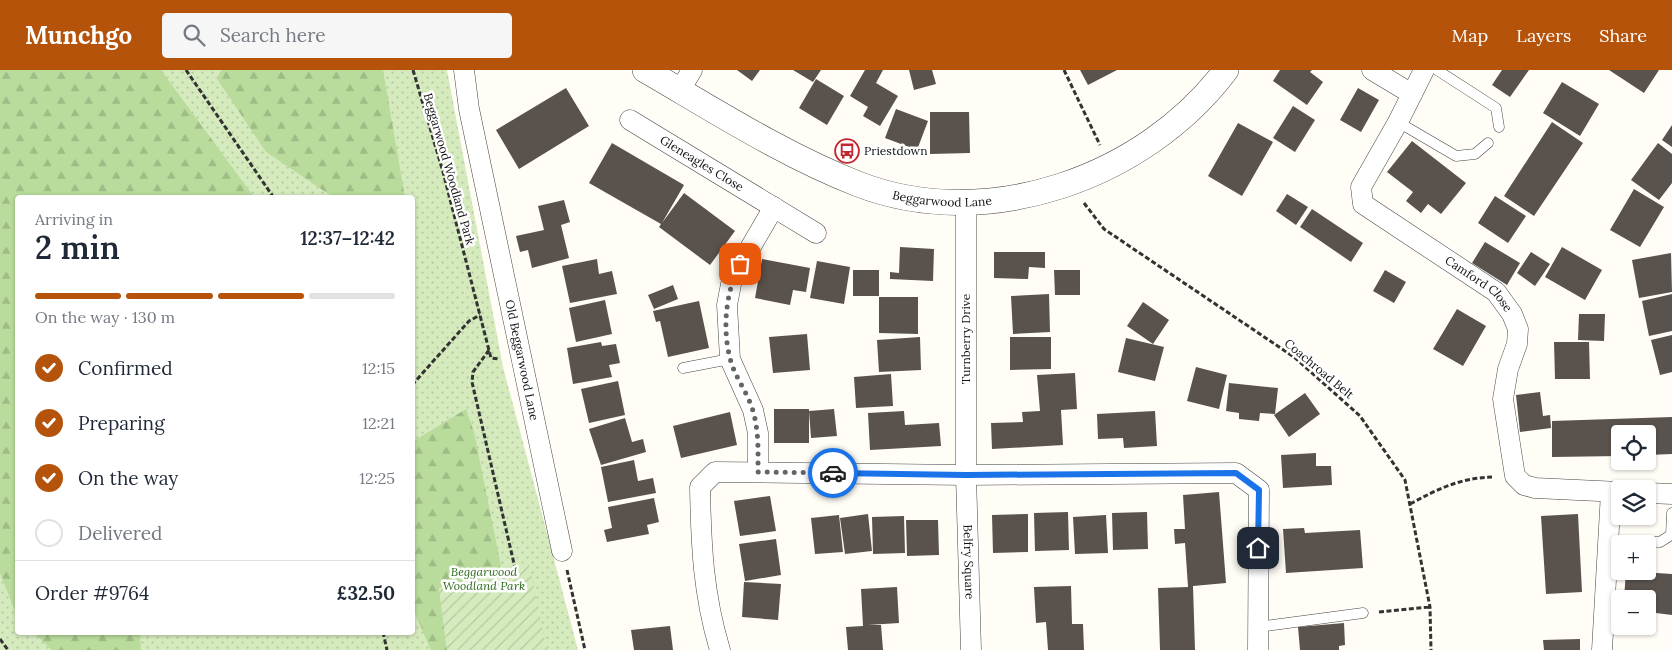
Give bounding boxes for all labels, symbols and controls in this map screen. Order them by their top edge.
search box [162,13,512,58]
text: Munchgo [25,20,132,51]
icon: search [180,21,208,49]
text: Search here [220,23,326,47]
text: Map [1452,24,1488,47]
text: Layers [1516,24,1571,47]
text: Share [1599,24,1647,47]
street label: Beggarwood Woodland Park [421,91,479,247]
street label: Gleneagles Close [658,132,747,195]
bus stop icon: Priestdown [834,138,860,164]
place label: Priestdown [864,143,928,158]
street label: Beggarwood Lane [891,187,993,209]
text: Arriving in [35,209,113,229]
text: 12:37–12:42 [300,226,395,250]
text: 2 min [35,227,120,268]
pin [719,243,761,285]
icon: bag [726,250,754,278]
street label: Camford Close [1442,252,1516,315]
street label: Turnberry Drive [958,293,973,384]
street label: Old Beggarwood Lane [502,298,542,422]
text: On the way · 130 m [35,307,175,327]
street label: Coachroad Belt [1282,335,1357,402]
icon: check [35,354,63,382]
text: Confirmed [78,356,173,380]
text: 12:15 [362,358,395,378]
icon: check [35,409,63,437]
text: Preparing [78,411,165,435]
text: 12:21 [362,413,395,433]
map controls [1611,425,1656,635]
button: locate [1611,425,1656,470]
courier [808,448,858,498]
icon: car [819,459,847,487]
icon: check [35,464,63,492]
text: On the way [78,466,178,490]
text: 12:25 [359,468,395,488]
button: layers [1611,480,1656,525]
text: Delivered [78,521,162,545]
street label: Belfry Square [960,524,978,600]
pin [1237,527,1279,569]
icon: home [1244,534,1272,562]
button: + [1611,535,1656,580]
park label: Beggarwood Woodland Park [443,564,525,593]
text: Order #9764 [35,581,149,605]
text: £32.50 [337,581,395,605]
button: − [1611,590,1656,635]

